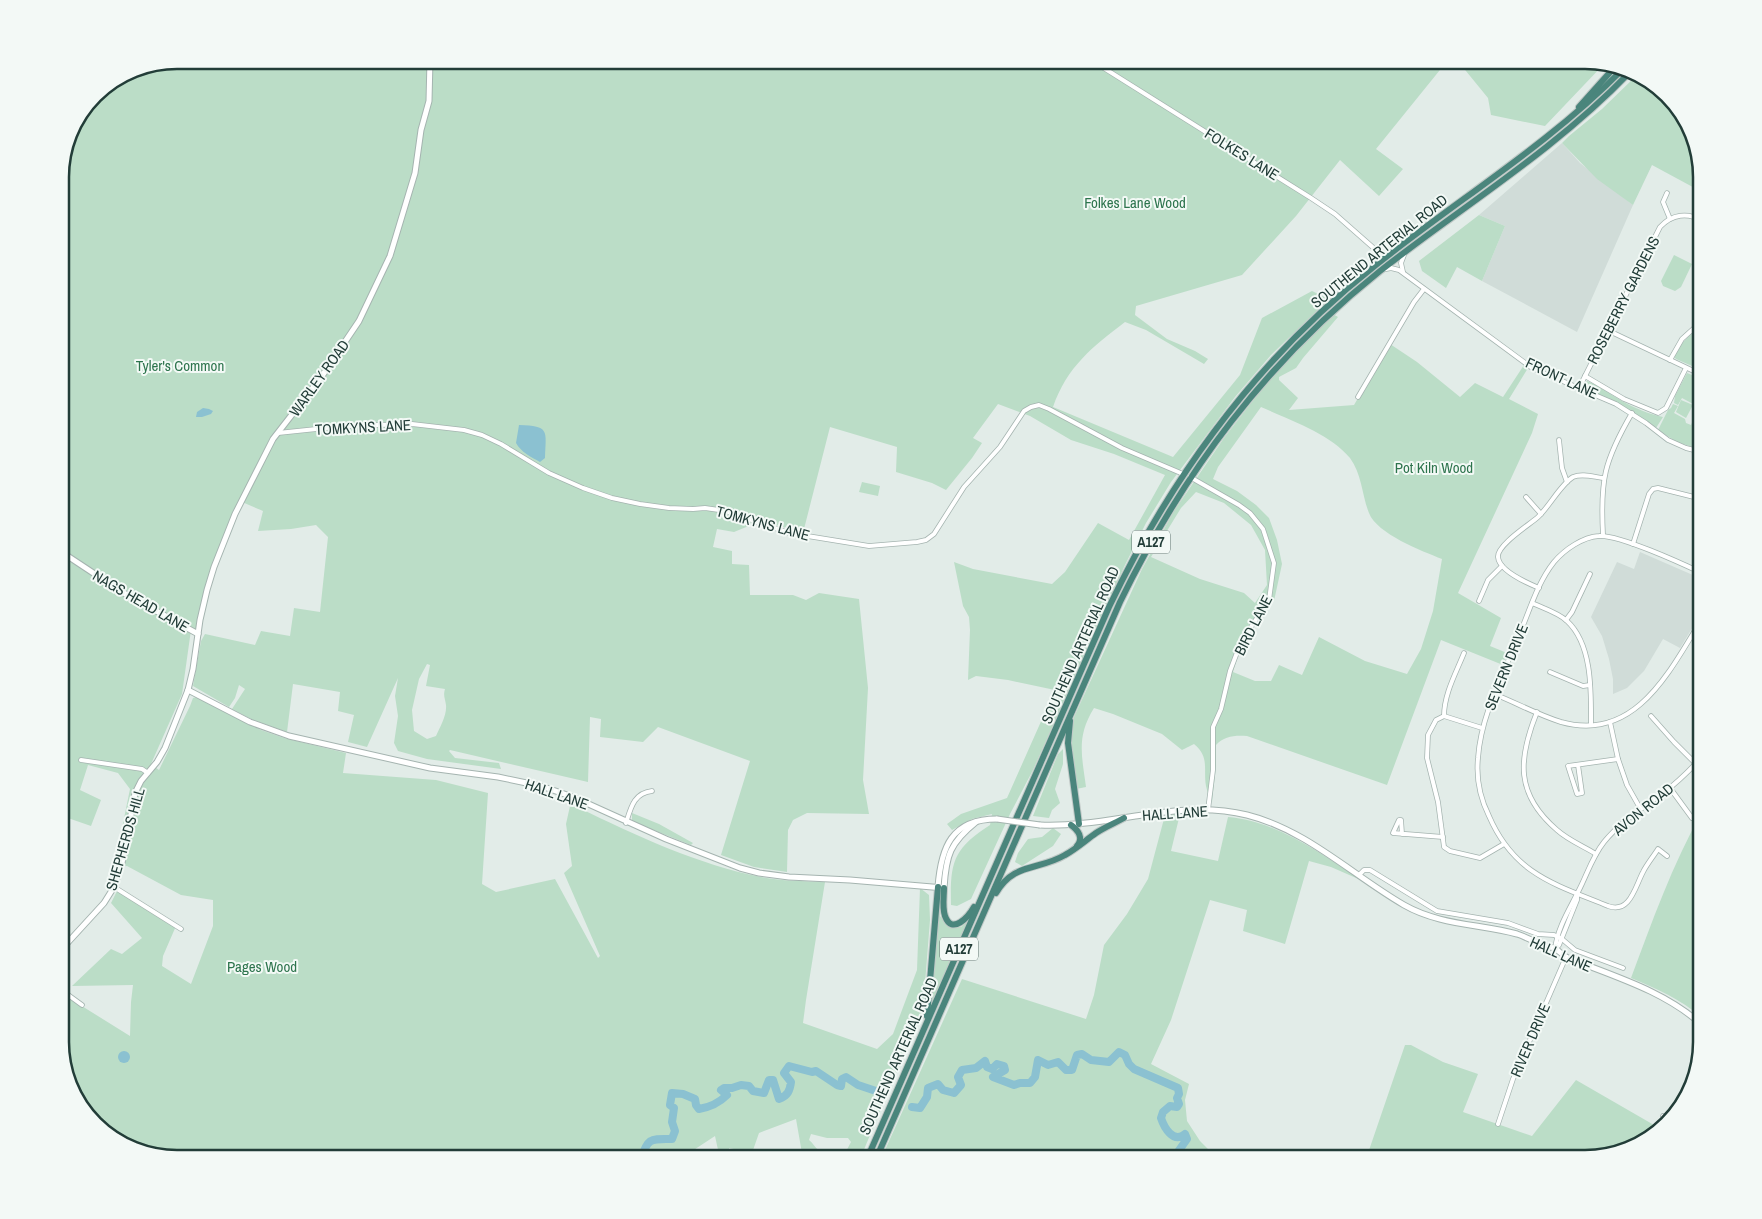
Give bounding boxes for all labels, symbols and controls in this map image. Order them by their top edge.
street label: FOLKES LANE [1201,123,1283,185]
street label: SOUTHEND ARTERIAL ROAD [1306,189,1452,313]
park label: Folkes Lane Wood [1084,192,1186,213]
street label: ROSEBERRY GARDENS [1582,232,1664,368]
street label: WARLEY ROAD [284,335,354,421]
street label: FRONT LANE [1522,352,1602,404]
park label: Tyler's Common [136,355,224,376]
street label: TOMKYNS LANE [314,414,412,440]
park label: Pot Kiln Wood [1395,457,1473,478]
street label: TOMKYNS LANE [714,500,812,546]
road number: A127 [1132,530,1170,554]
street label: SOUTHEND ARTERIAL ROAD [1036,563,1124,727]
street label: NAGS HEAD LANE [89,565,193,637]
street label: BIRD LANE [1229,591,1277,659]
street label: SEVERN DRIVE [1479,621,1533,713]
street label: HALL LANE [522,773,592,815]
street label: AVON ROAD [1607,778,1678,841]
street label: SHEPHERDS HILL [100,785,150,893]
street label: HALL LANE [1141,800,1209,826]
street label: HALL LANE [1527,931,1595,977]
road number: A127 [940,938,978,961]
park label: Pages Wood [227,956,297,977]
street label: SOUTHEND ARTERIAL ROAD [854,974,942,1138]
street label: RIVER DRIVE [1505,1000,1555,1080]

